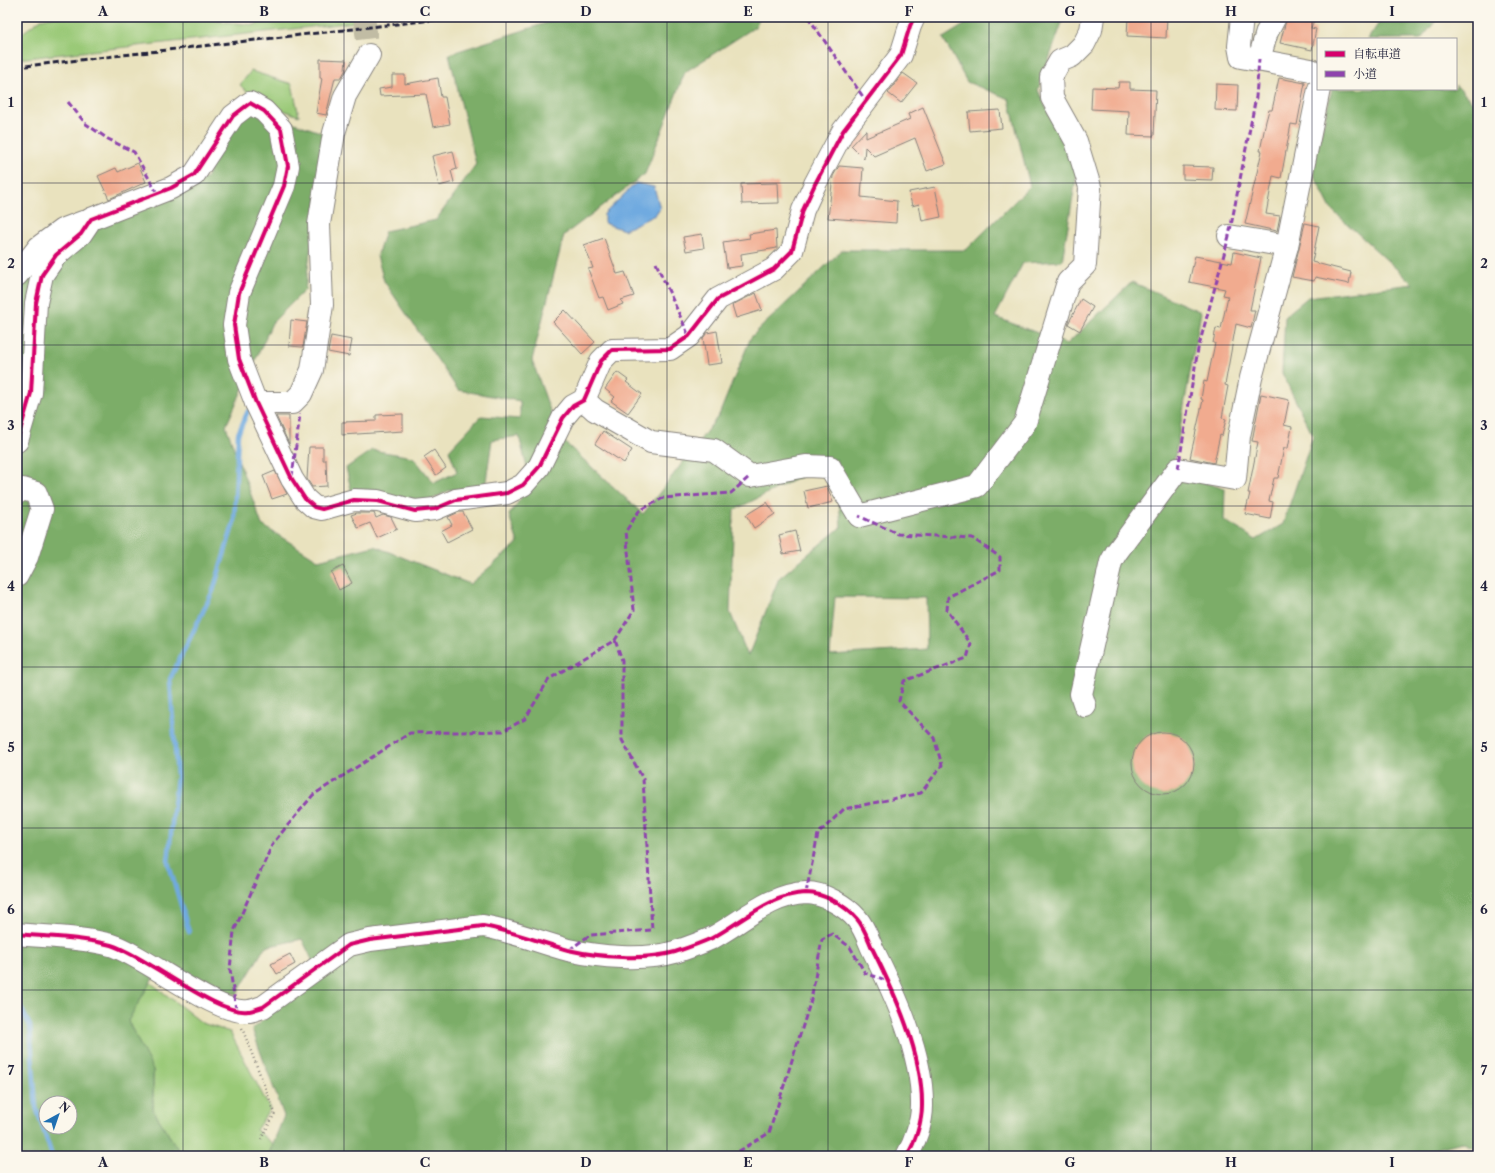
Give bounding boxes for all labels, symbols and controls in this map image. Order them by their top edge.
text: A [97,3,109,19]
text: B [259,3,269,19]
text: C [420,3,430,19]
text: D [580,3,592,19]
text: E [743,3,753,19]
text: F [905,3,914,19]
text: G [1064,3,1076,19]
text: H [1225,3,1237,19]
text: I [1389,3,1395,19]
legend [1317,38,1457,90]
text: 自転車道 [1353,46,1401,61]
text: 小道 [1353,66,1377,81]
text: 1 [8,94,14,110]
text: 1 [1481,94,1487,110]
text: 2 [7,255,15,271]
text: 2 [1480,255,1488,271]
text: 3 [7,417,15,433]
text: 3 [1480,417,1488,433]
text: 4 [7,578,15,594]
text: 4 [1480,578,1488,594]
text: 5 [7,739,15,755]
text: 5 [1480,739,1488,755]
text: 6 [7,901,15,917]
text: 6 [1480,901,1488,917]
text: 7 [8,1062,15,1078]
text: 7 [1481,1062,1488,1078]
north arrow [38,1095,78,1135]
text: N [56,1099,73,1116]
text: A [97,1154,109,1170]
text: B [259,1154,269,1170]
text: C [420,1154,430,1170]
text: D [580,1154,592,1170]
text: E [743,1154,753,1170]
text: F [905,1154,914,1170]
text: G [1064,1154,1076,1170]
text: H [1225,1154,1237,1170]
text: I [1389,1154,1395,1170]

